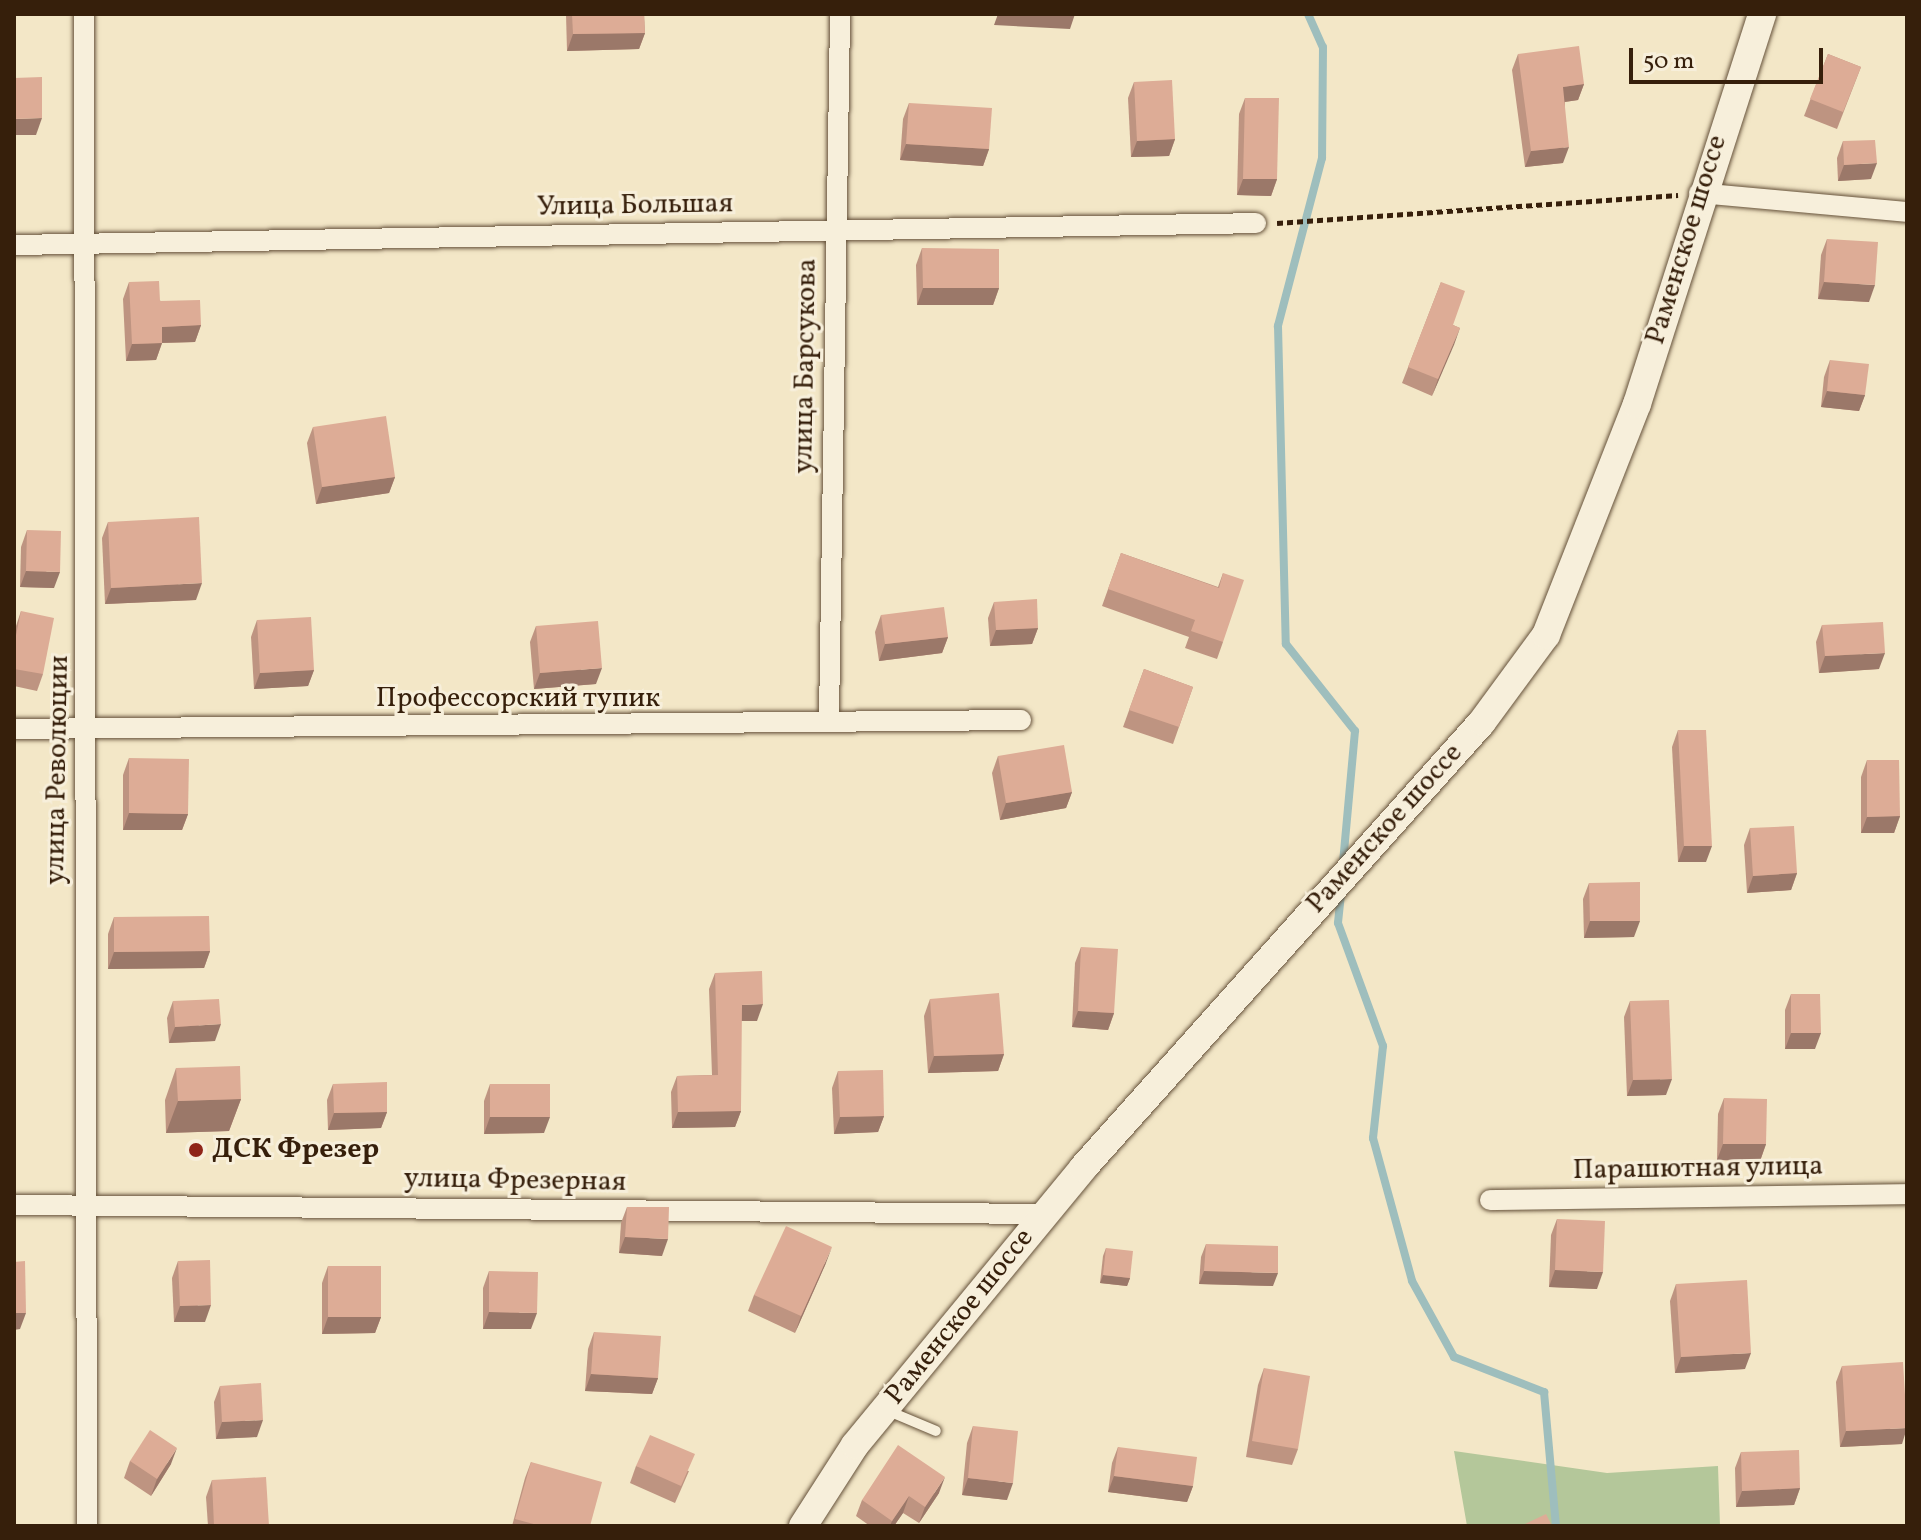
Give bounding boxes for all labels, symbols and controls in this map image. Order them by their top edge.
scale bar [1633,32,1827,82]
text: 50 m [1643,45,1695,79]
street label: Раменское шоссе [1639,131,1735,349]
street label: Улица Большая [537,187,733,225]
street label: улица Барсукова [787,258,825,474]
street label: улица Революции [39,655,77,885]
street label: Профессорский тупик [375,682,661,716]
street label: Раменское шоссе [1300,737,1470,921]
place label: ДСК Фрезер [212,1133,379,1167]
marker: ДСК Фрезер [187,1141,205,1159]
street label: Парашютная улица [1572,1150,1824,1188]
street label: улица Фрезерная [404,1162,626,1200]
street label: Раменское шоссе [879,1222,1041,1412]

